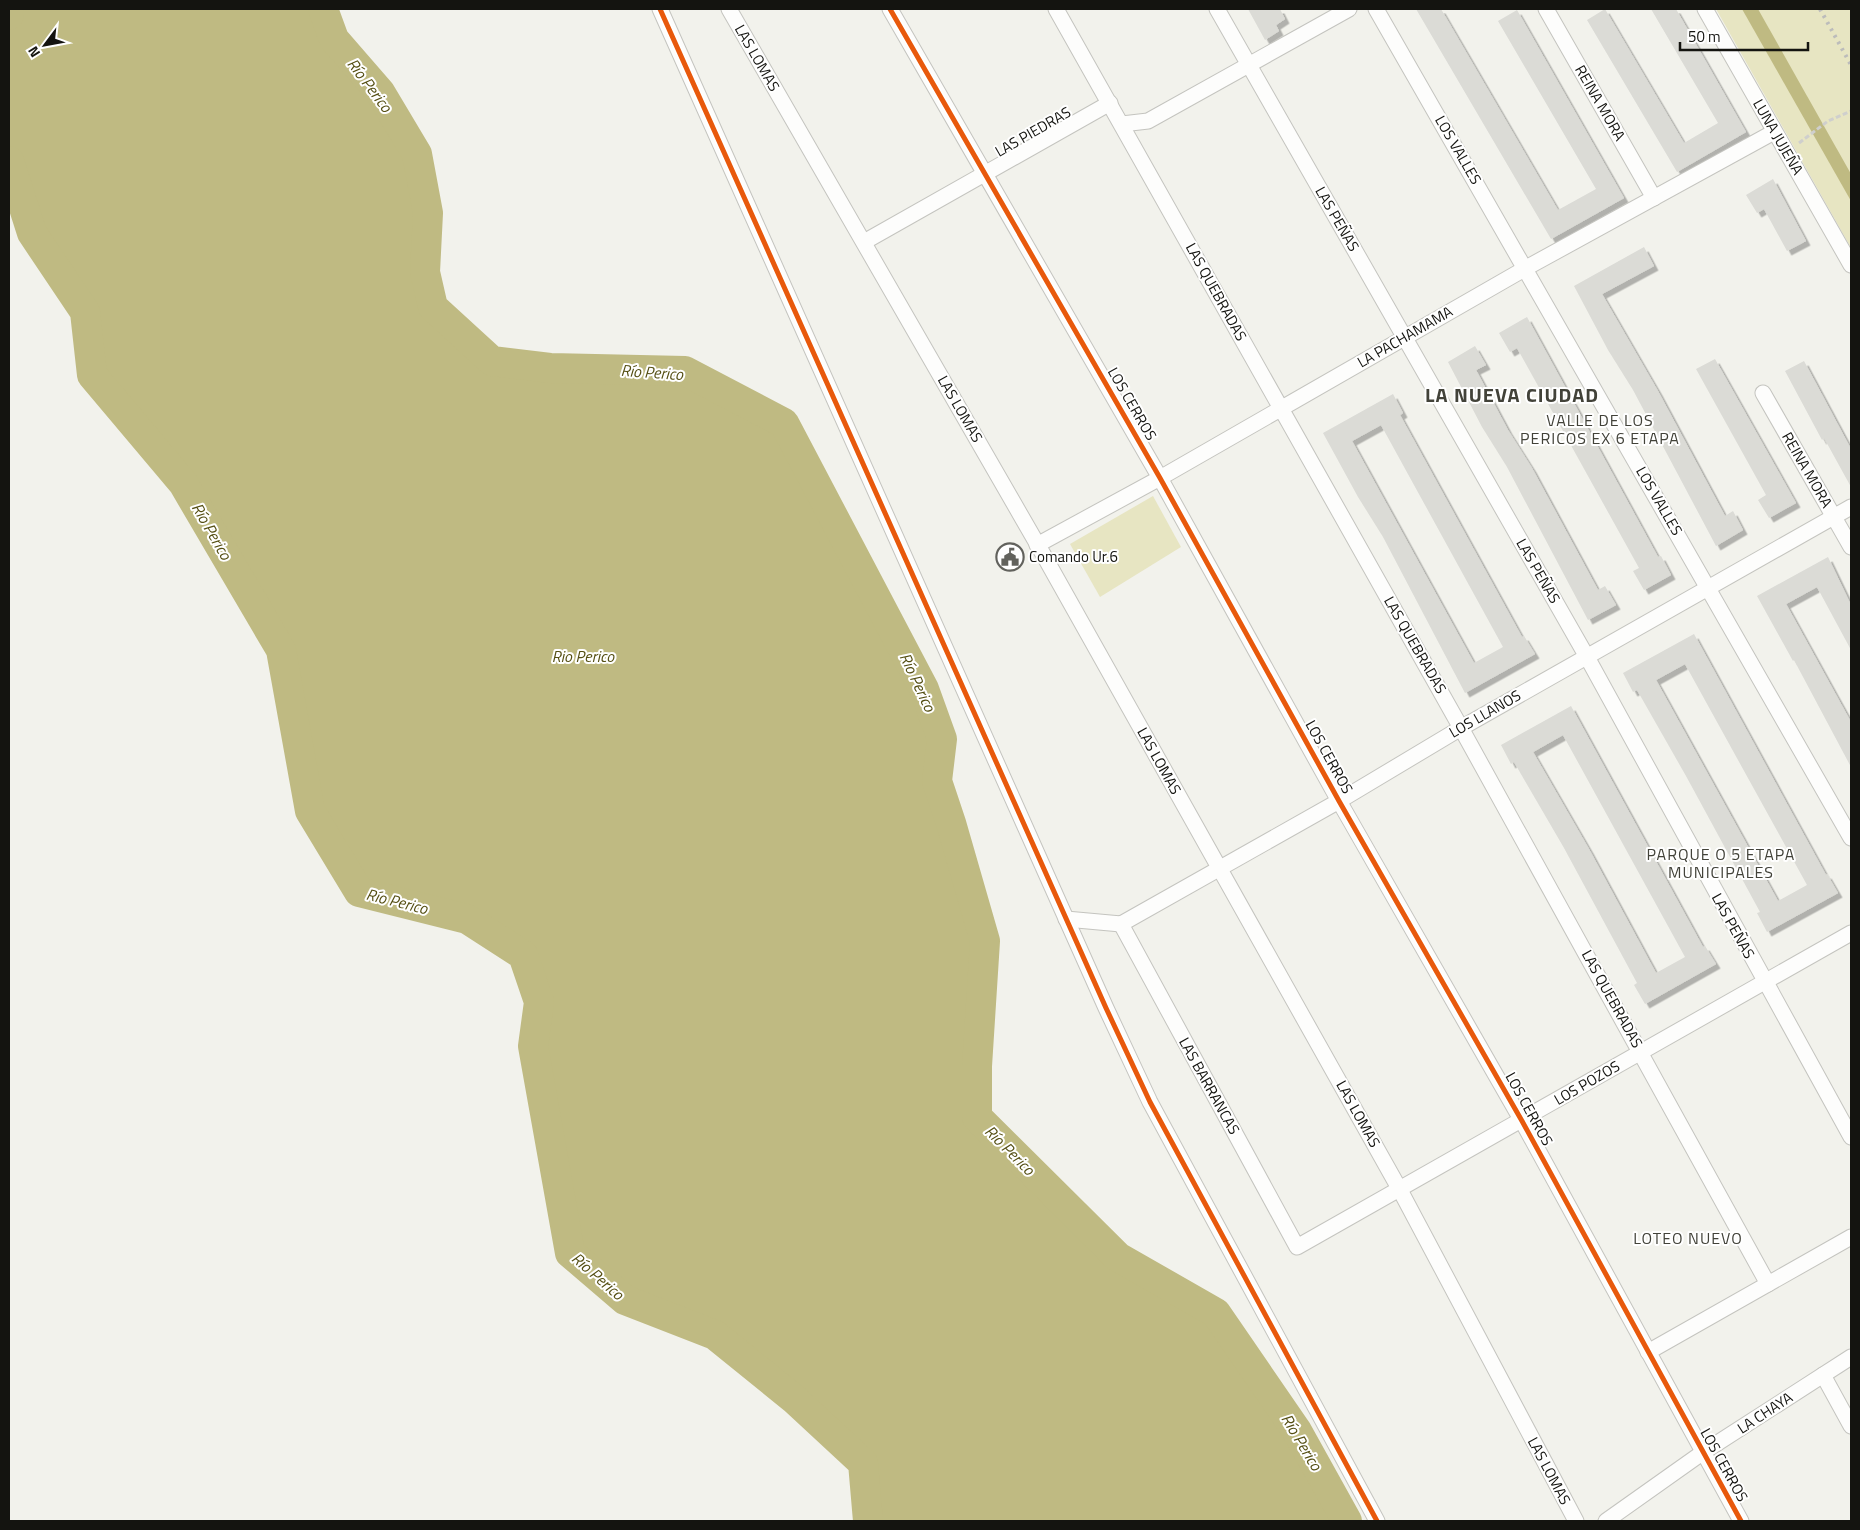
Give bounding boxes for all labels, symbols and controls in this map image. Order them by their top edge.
north arrow [20,20,70,70]
street label: LAS LOMAS [729,20,786,95]
scale bar [1680,20,1808,52]
text: 50 m [1688,25,1721,48]
text: N [22,42,45,62]
water label: Río Perico [342,53,399,118]
street label: REINA MORA [1569,61,1631,145]
street label: LUNA JUJEÑA [1747,94,1810,179]
street label: LAS PIEDRAS [991,101,1075,163]
street label: LOS VALLES [1429,111,1487,189]
street label: LAS PEÑAS [1310,182,1365,256]
street label: LAS QUEBRADAS [1180,238,1253,345]
street label: LA PACHAMAMA [1353,300,1457,373]
water label: Río Perico [620,358,685,386]
street label: LOS CERROS [1102,363,1163,445]
street label: LAS LOMAS [932,371,989,446]
district label: LA NUEVA CIUDAD [1425,379,1599,410]
district label: VALLE DE LOS PERICOS EX 6 ETAPA [1520,408,1680,450]
street label: REINA MORA [1776,428,1838,512]
street label: LOS VALLES [1630,462,1688,540]
water label: Río Perico [186,498,239,565]
street label: LAS PEÑAS [1511,534,1566,608]
public building icon: Comando Ur.6 [995,542,1025,572]
place label: Comando Ur.6 [1029,545,1118,568]
street label: LAS QUEBRADAS [1378,592,1453,698]
water label: Rio Perico [552,644,615,668]
water label: Río Perico [894,649,943,716]
street label: LOS LLANOS [1444,684,1525,743]
street label: LOS CERROS [1300,716,1359,798]
street label: LAS LOMAS [1131,723,1187,799]
district label: PARQUE O 5 ETAPA MUNICIPALES [1647,842,1795,884]
water label: Río Perico [364,882,431,920]
street label: LAS PEÑAS [1706,889,1761,963]
street label: LAS QUEBRADAS [1576,945,1649,1052]
street label: LAS BARRANCAS [1173,1033,1246,1139]
street label: LOS POZOS [1549,1054,1624,1111]
street label: LOS CERROS [1500,1068,1559,1150]
street label: LAS LOMAS [1330,1076,1386,1152]
water label: Río Perico [979,1119,1041,1181]
district label: LOTEO NUEVO [1633,1226,1743,1250]
water label: Río Perico [567,1246,630,1306]
street label: LA CHAYA [1732,1386,1797,1439]
water label: Río Perico [1276,1409,1329,1476]
street label: LOS CERROS [1695,1424,1754,1506]
street label: LAS LOMAS [1522,1433,1577,1509]

